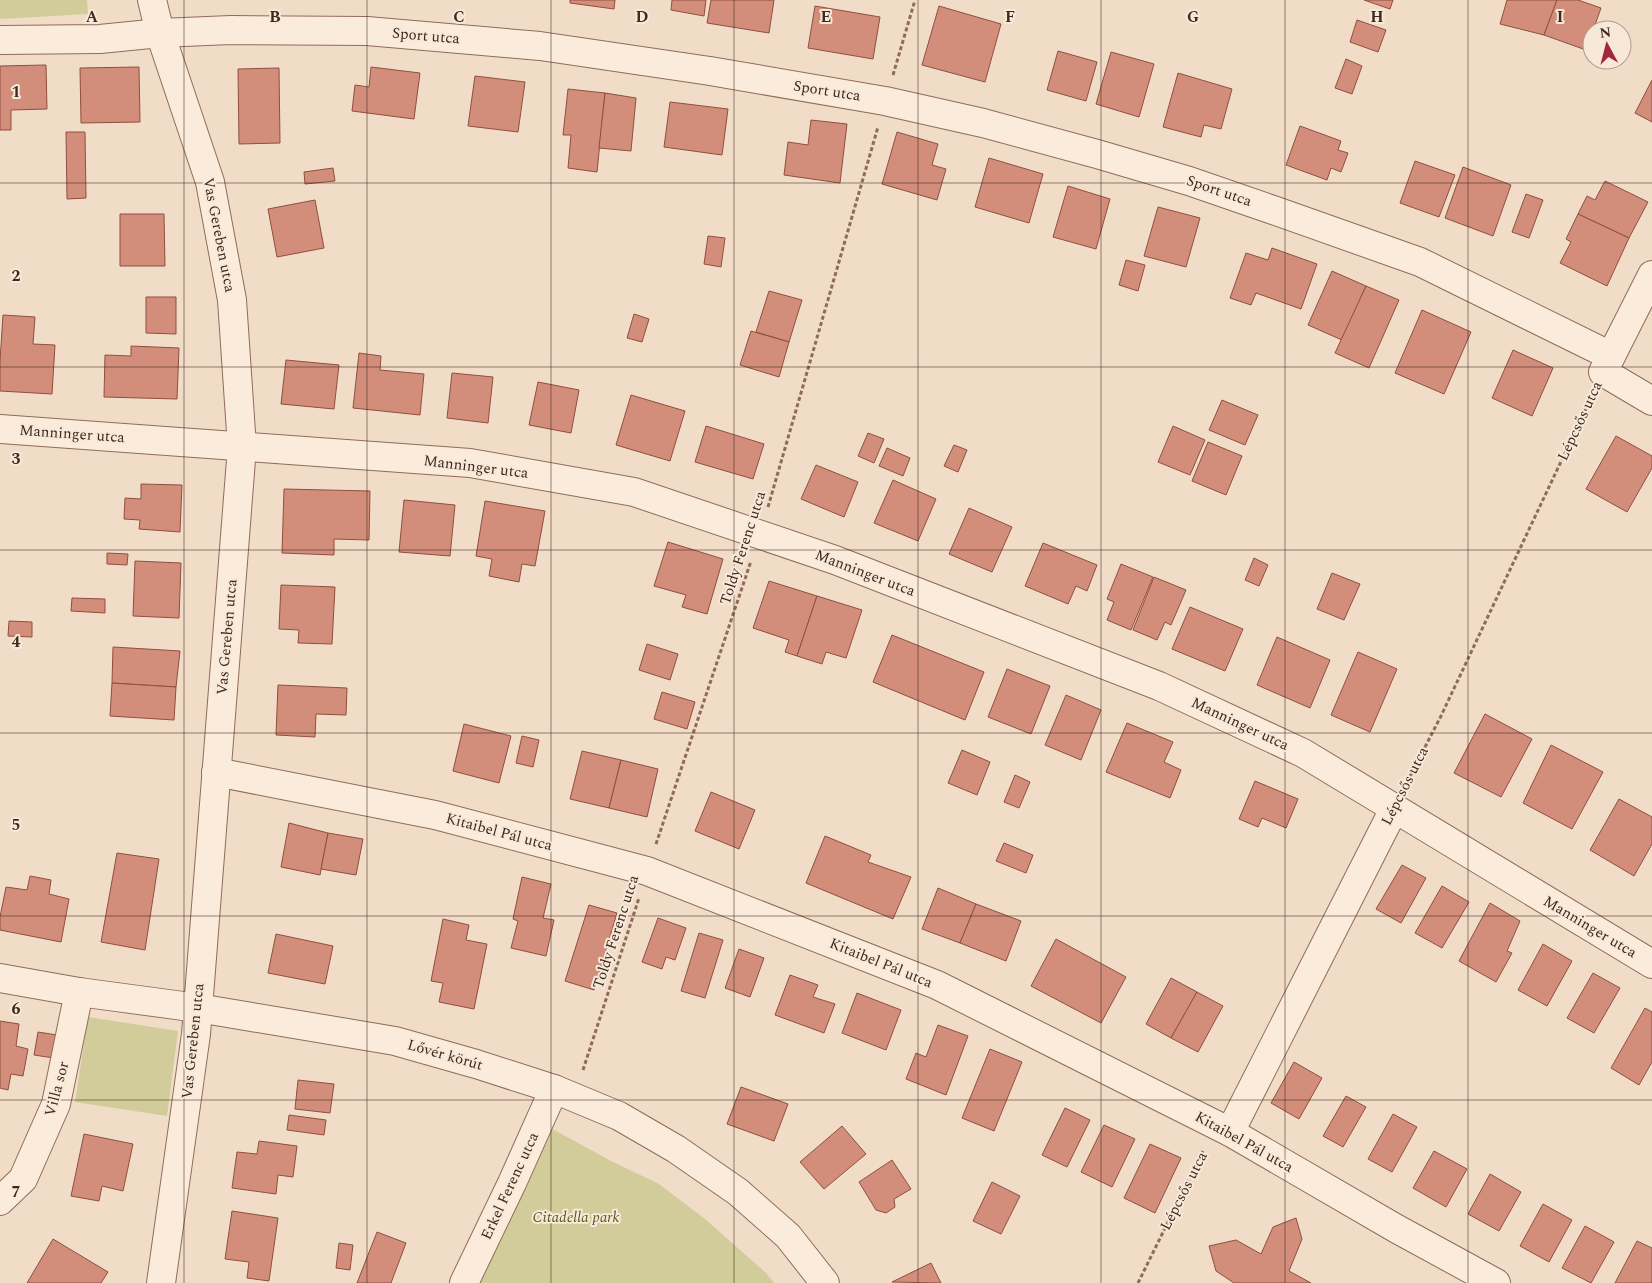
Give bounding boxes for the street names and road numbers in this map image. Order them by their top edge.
street label: Sport utca [391,22,461,50]
street label: Sport utca [792,74,863,108]
street label: Sport utca [1183,169,1255,213]
street label: Vas Gereben utca [197,176,242,295]
street label: Lépcsős utca [1551,377,1609,465]
street label: Manninger utca [18,419,126,449]
street label: Manninger utca [422,449,531,485]
street label: Toldy Ferenc utca [714,488,772,608]
street label: Manninger utca [812,543,919,603]
street label: Vas Gereben utca [210,577,244,696]
street label: Manninger utca [1187,691,1293,757]
street label: Lépcsős utca [1375,742,1435,829]
street label: Kitaibel Pál utca [443,807,555,857]
street label: Toldy Ferenc utca [587,872,645,992]
street label: Manninger utca [1539,890,1642,964]
street label: Kitaibel Pál utca [826,932,937,994]
street label: Vas Gereben utca [175,981,211,1100]
street label: Lővér körút [405,1033,485,1077]
street label: Villa sor [39,1059,75,1119]
street label: Kitaibel Pál utca [1191,1105,1298,1179]
street label: Erkel Ferenc utca [475,1128,545,1244]
street label: Lépcsős utca [1154,1147,1214,1234]

